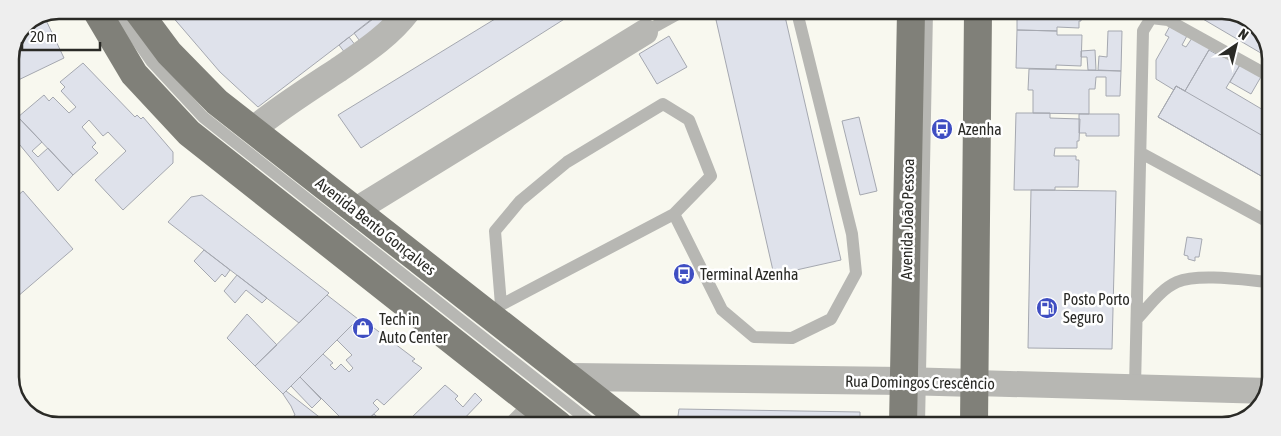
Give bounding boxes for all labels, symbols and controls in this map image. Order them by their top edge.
scale bar [22,20,100,52]
north arrow [1211,20,1261,70]
text: N [1235,25,1251,43]
text: 20 m [30,28,57,45]
bus stop icon: Azenha [930,117,954,141]
place label: Azenha [958,120,1002,138]
street label: Avenida João Pessoa [897,158,917,280]
street label: Avenida Bento Gonçalves [312,173,440,279]
bus stop icon: Terminal Azenha [672,262,696,286]
place label: Terminal Azenha [700,265,799,283]
place label: Posto Porto Seguro [1063,290,1130,327]
fuel station icon: Posto Porto Seguro [1035,296,1059,320]
place label: Tech in Auto Center [379,310,448,346]
shop icon: Tech in Auto Center [351,316,375,340]
street label: Rua Domingos Crescêncio [845,372,995,393]

